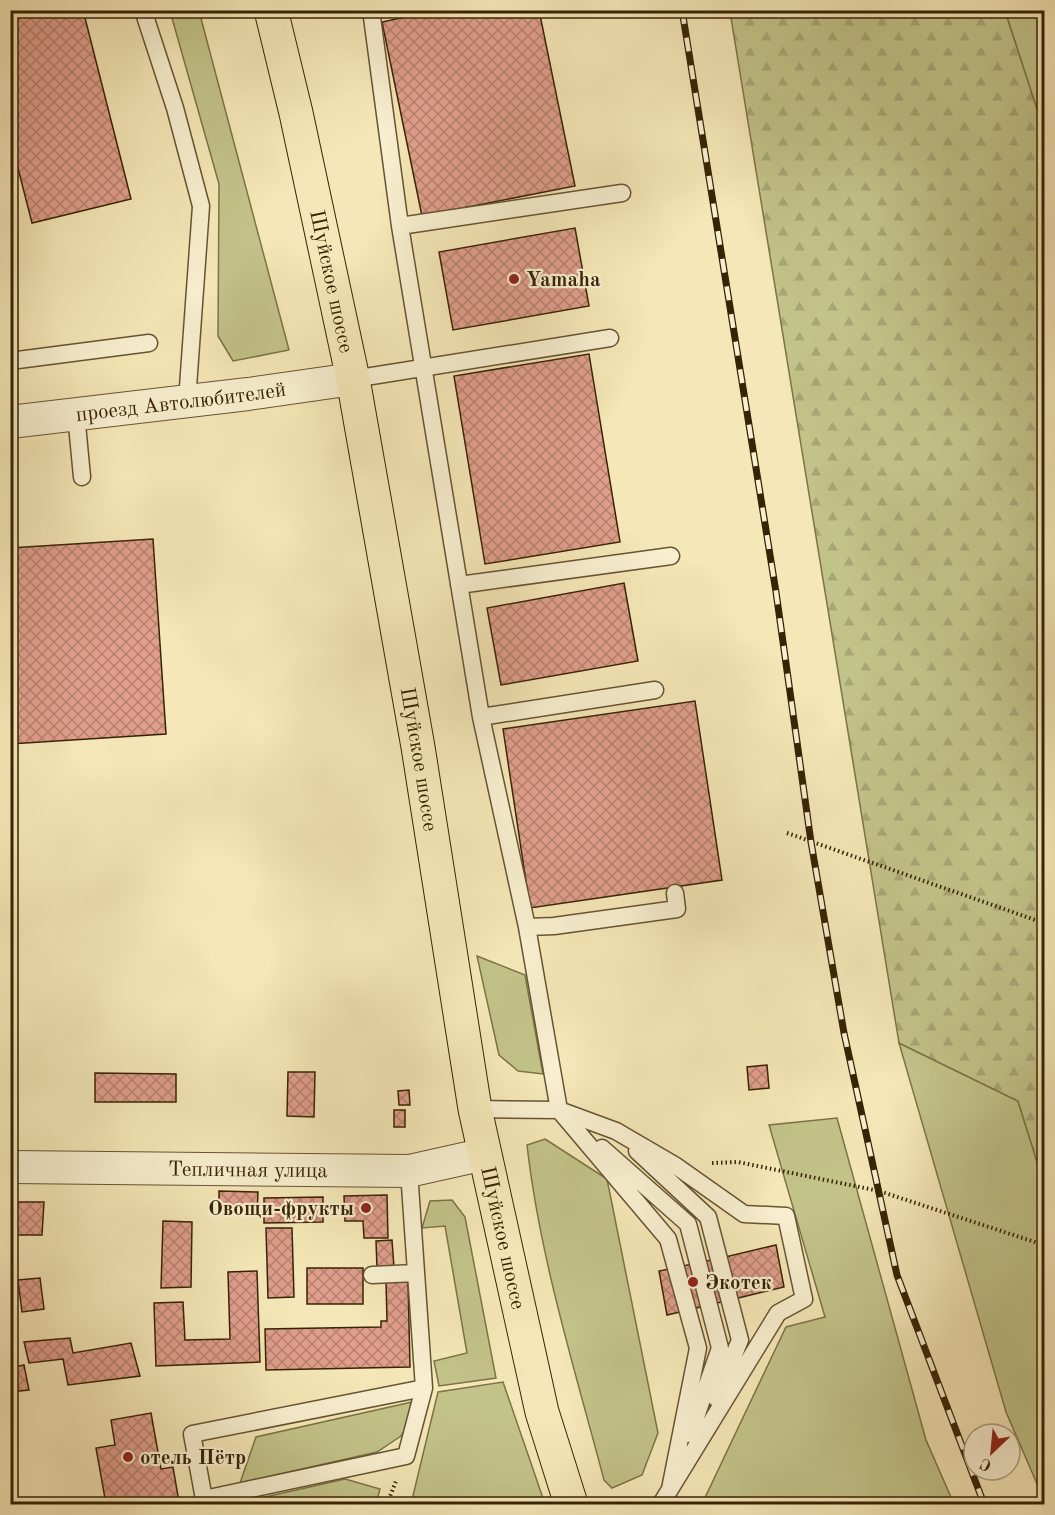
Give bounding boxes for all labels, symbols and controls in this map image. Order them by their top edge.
street label: Шуйское шоссе [305,208,356,355]
place label: Yamaha [526,270,601,291]
marker: Yamaha [507,272,521,286]
street label: проезд Автолюбителей [75,380,288,426]
street label: Шуйское шоссе [396,686,440,833]
street label: Тепличная улица [168,1160,328,1182]
street label: Шуйское шоссе [476,1165,528,1311]
place label: Овощи-фрукты [208,1199,354,1220]
marker: Овощи-фрукты [359,1201,373,1215]
place label: Экотек [705,1273,772,1294]
marker: Экотек [686,1275,700,1289]
north arrow [962,1422,1022,1482]
place label: отель Пётр [140,1448,246,1469]
marker: отель Пётр [121,1450,135,1464]
text: С [978,1454,995,1473]

